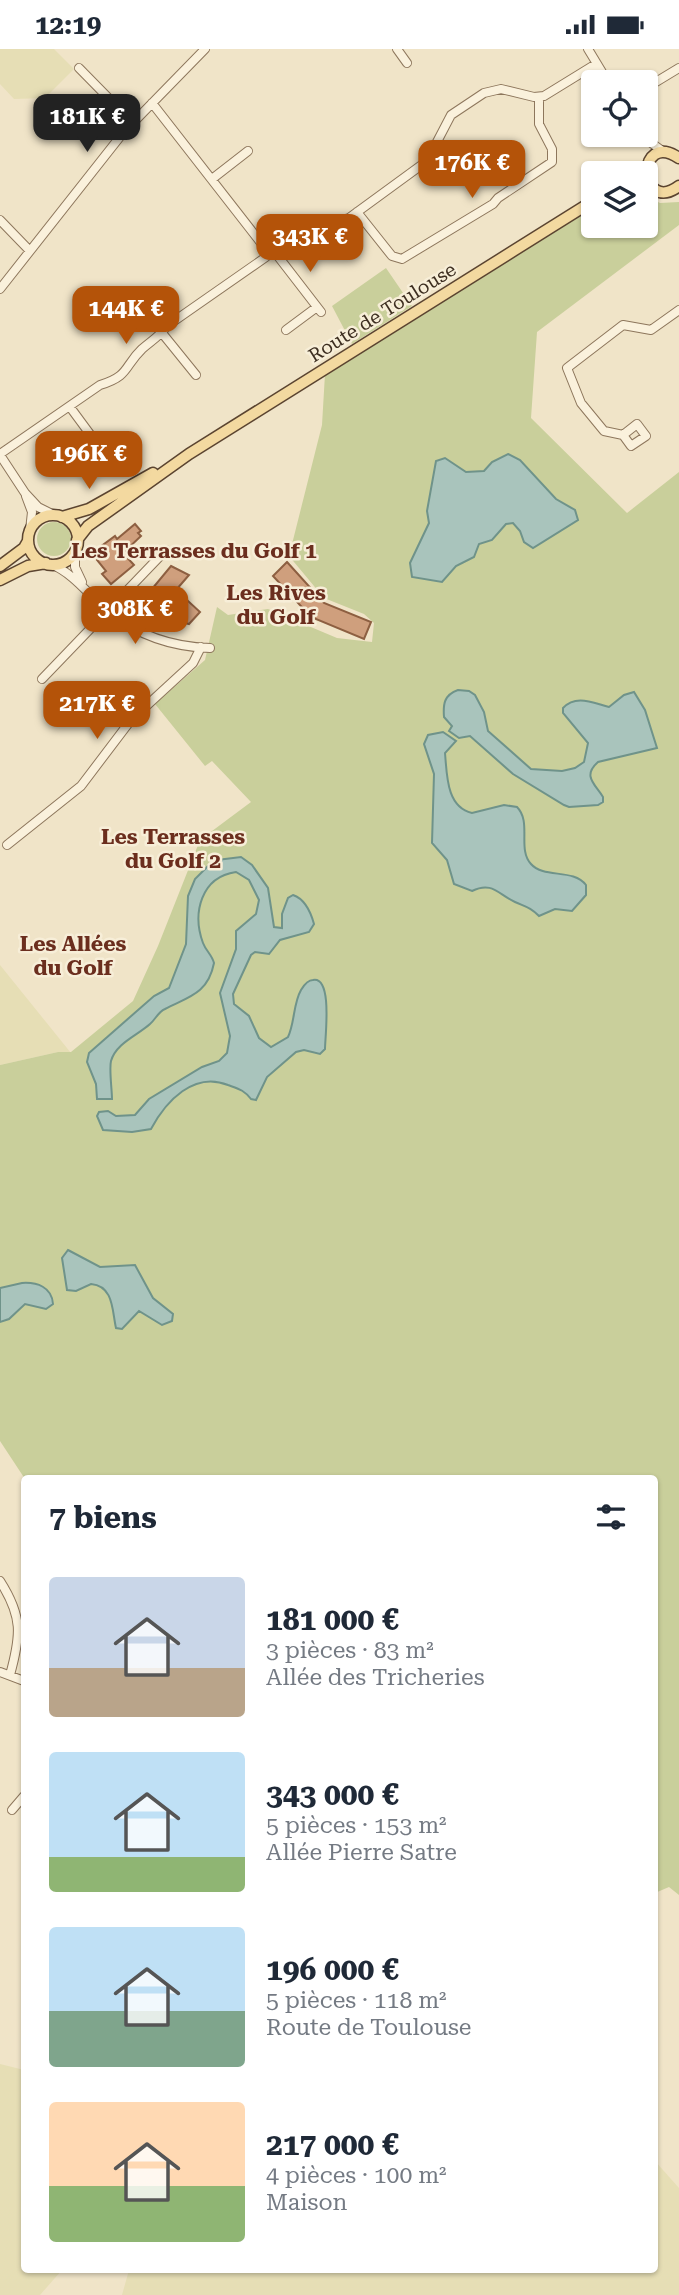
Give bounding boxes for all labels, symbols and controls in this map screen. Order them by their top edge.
text: 12:19 [35,10,101,40]
map controls [581,70,658,238]
button: locate [581,70,658,147]
pin: 181K € [30,95,144,154]
text: 181K € [49,103,125,130]
pin: 176K € [415,141,529,200]
text: 176K € [434,149,510,176]
button: layers [581,161,658,238]
pin: 343K € [253,215,367,274]
text: 343K € [272,223,348,250]
street label: Route de Toulouse [304,258,460,367]
pin: 144K € [69,287,183,346]
text: 144K € [88,295,164,322]
pin: 196K € [32,431,146,491]
text: 196K € [51,440,127,467]
district label: Les Terrasses du Golf 1 [71,539,317,563]
district label: Les Rives du Golf [226,581,326,629]
pin: 308K € [78,587,192,646]
text: 308K € [97,595,173,622]
pin: 217K € [40,681,154,741]
text: 217K € [59,690,135,717]
district label: Les Terrasses du Golf 2 [101,825,245,873]
district label: Les Allées du Golf [20,932,126,980]
icon: filters [592,1498,630,1536]
text: 7 biens [49,1500,157,1535]
text: 181 000 € [266,1602,399,1637]
icon: home [105,1605,189,1689]
text: 3 pièces · 83 m² [266,1637,434,1664]
text: Allée des Tricheries [266,1664,485,1691]
text: 343 000 € [266,1777,399,1812]
icon: home [105,1780,189,1864]
text: 5 pièces · 153 m² [266,1812,447,1839]
text: Allée Pierre Satre [266,1839,457,1866]
text: 196 000 € [266,1952,399,1987]
icon: home [105,1955,189,2039]
text: 5 pièces · 118 m² [266,1987,447,2014]
text: Route de Toulouse [266,2014,471,2041]
text: 217 000 € [266,2127,399,2162]
icon: home [105,2130,189,2214]
text: 4 pièces · 100 m² [266,2162,447,2189]
text: Maison [266,2189,347,2216]

